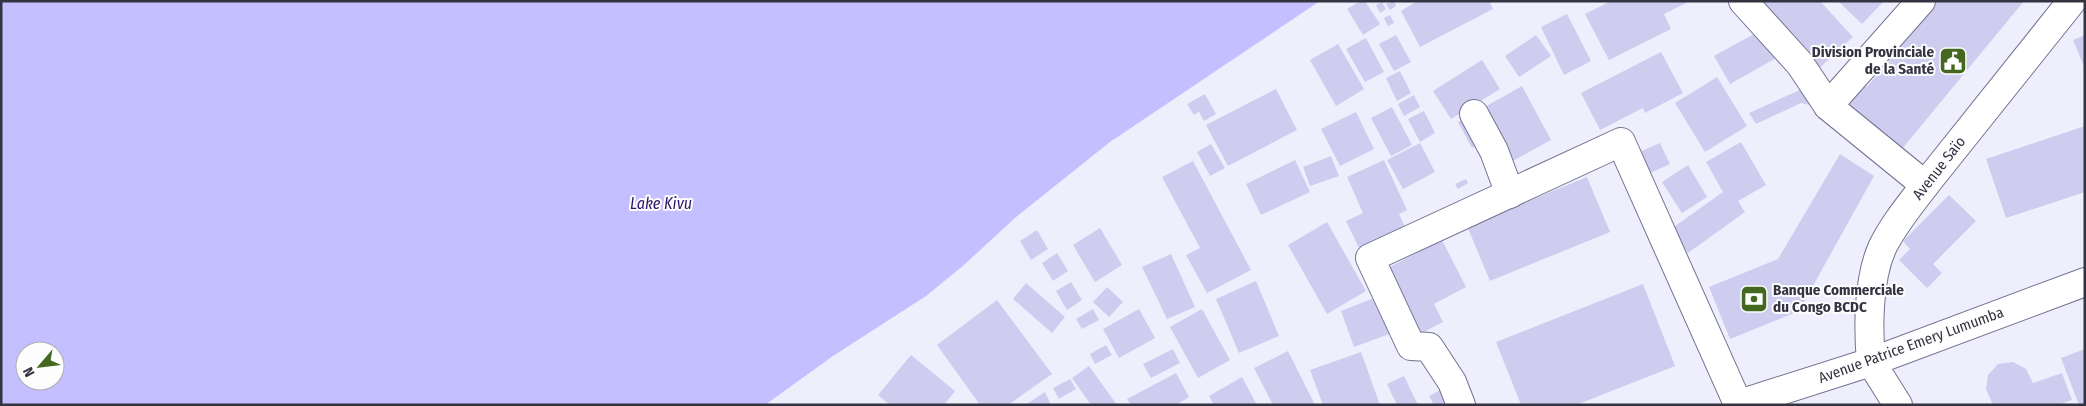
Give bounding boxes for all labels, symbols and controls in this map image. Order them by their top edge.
place label: Division Provinciale de la Santé [1812,43,1934,78]
public building icon: Division Provinciale de la Santé [1938,46,1968,76]
street label: Avenue Saïo [1909,133,1969,203]
water label: Lake Kivu [630,194,692,213]
place label: Banque Commerciale du Congo BCDC [1773,281,1904,316]
bank icon: Banque Commerciale du Congo BCDC [1739,284,1769,314]
street label: Avenue Patrice Emery Lumumba [1816,303,2006,387]
north arrow [15,341,65,391]
text: N [19,364,38,380]

